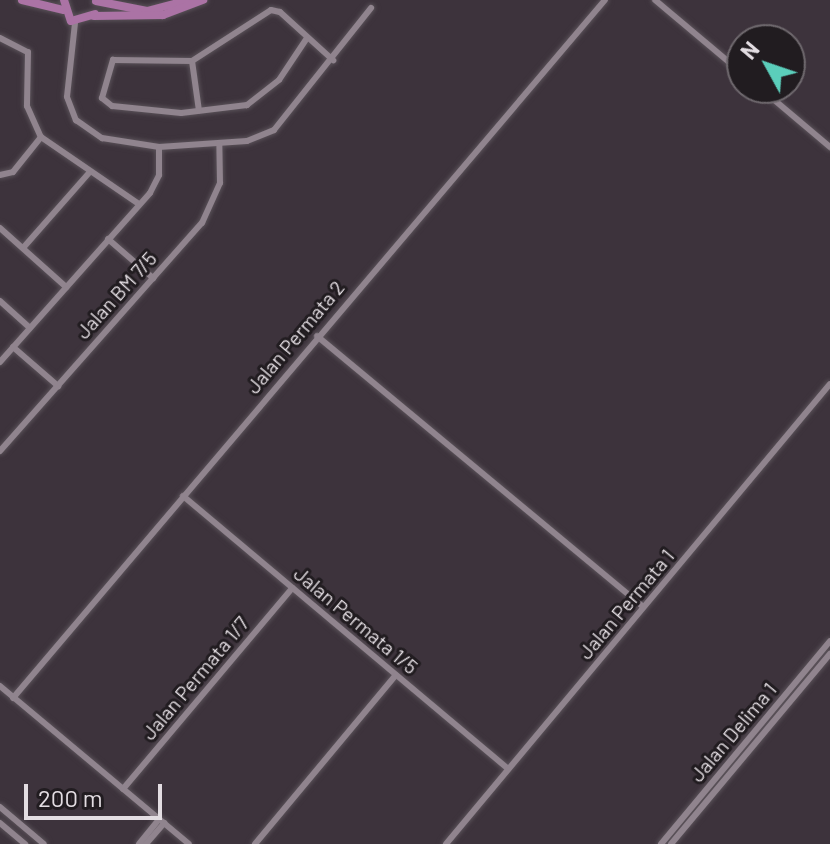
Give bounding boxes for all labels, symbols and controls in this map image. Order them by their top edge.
north arrow [726,24,806,104]
text: N [734,36,764,64]
street label: Jalan BM 7/5 [71,247,161,343]
street label: Jalan Permata 2 [241,276,349,398]
street label: Jalan Permata 1 [573,544,679,664]
street label: Jalan Permata 1/5 [289,561,423,679]
street label: Jalan Permata 1/7 [136,612,254,744]
street label: Jalan Delima 1 [685,678,781,786]
scale bar [28,768,166,818]
text: 200 m [38,783,103,812]

